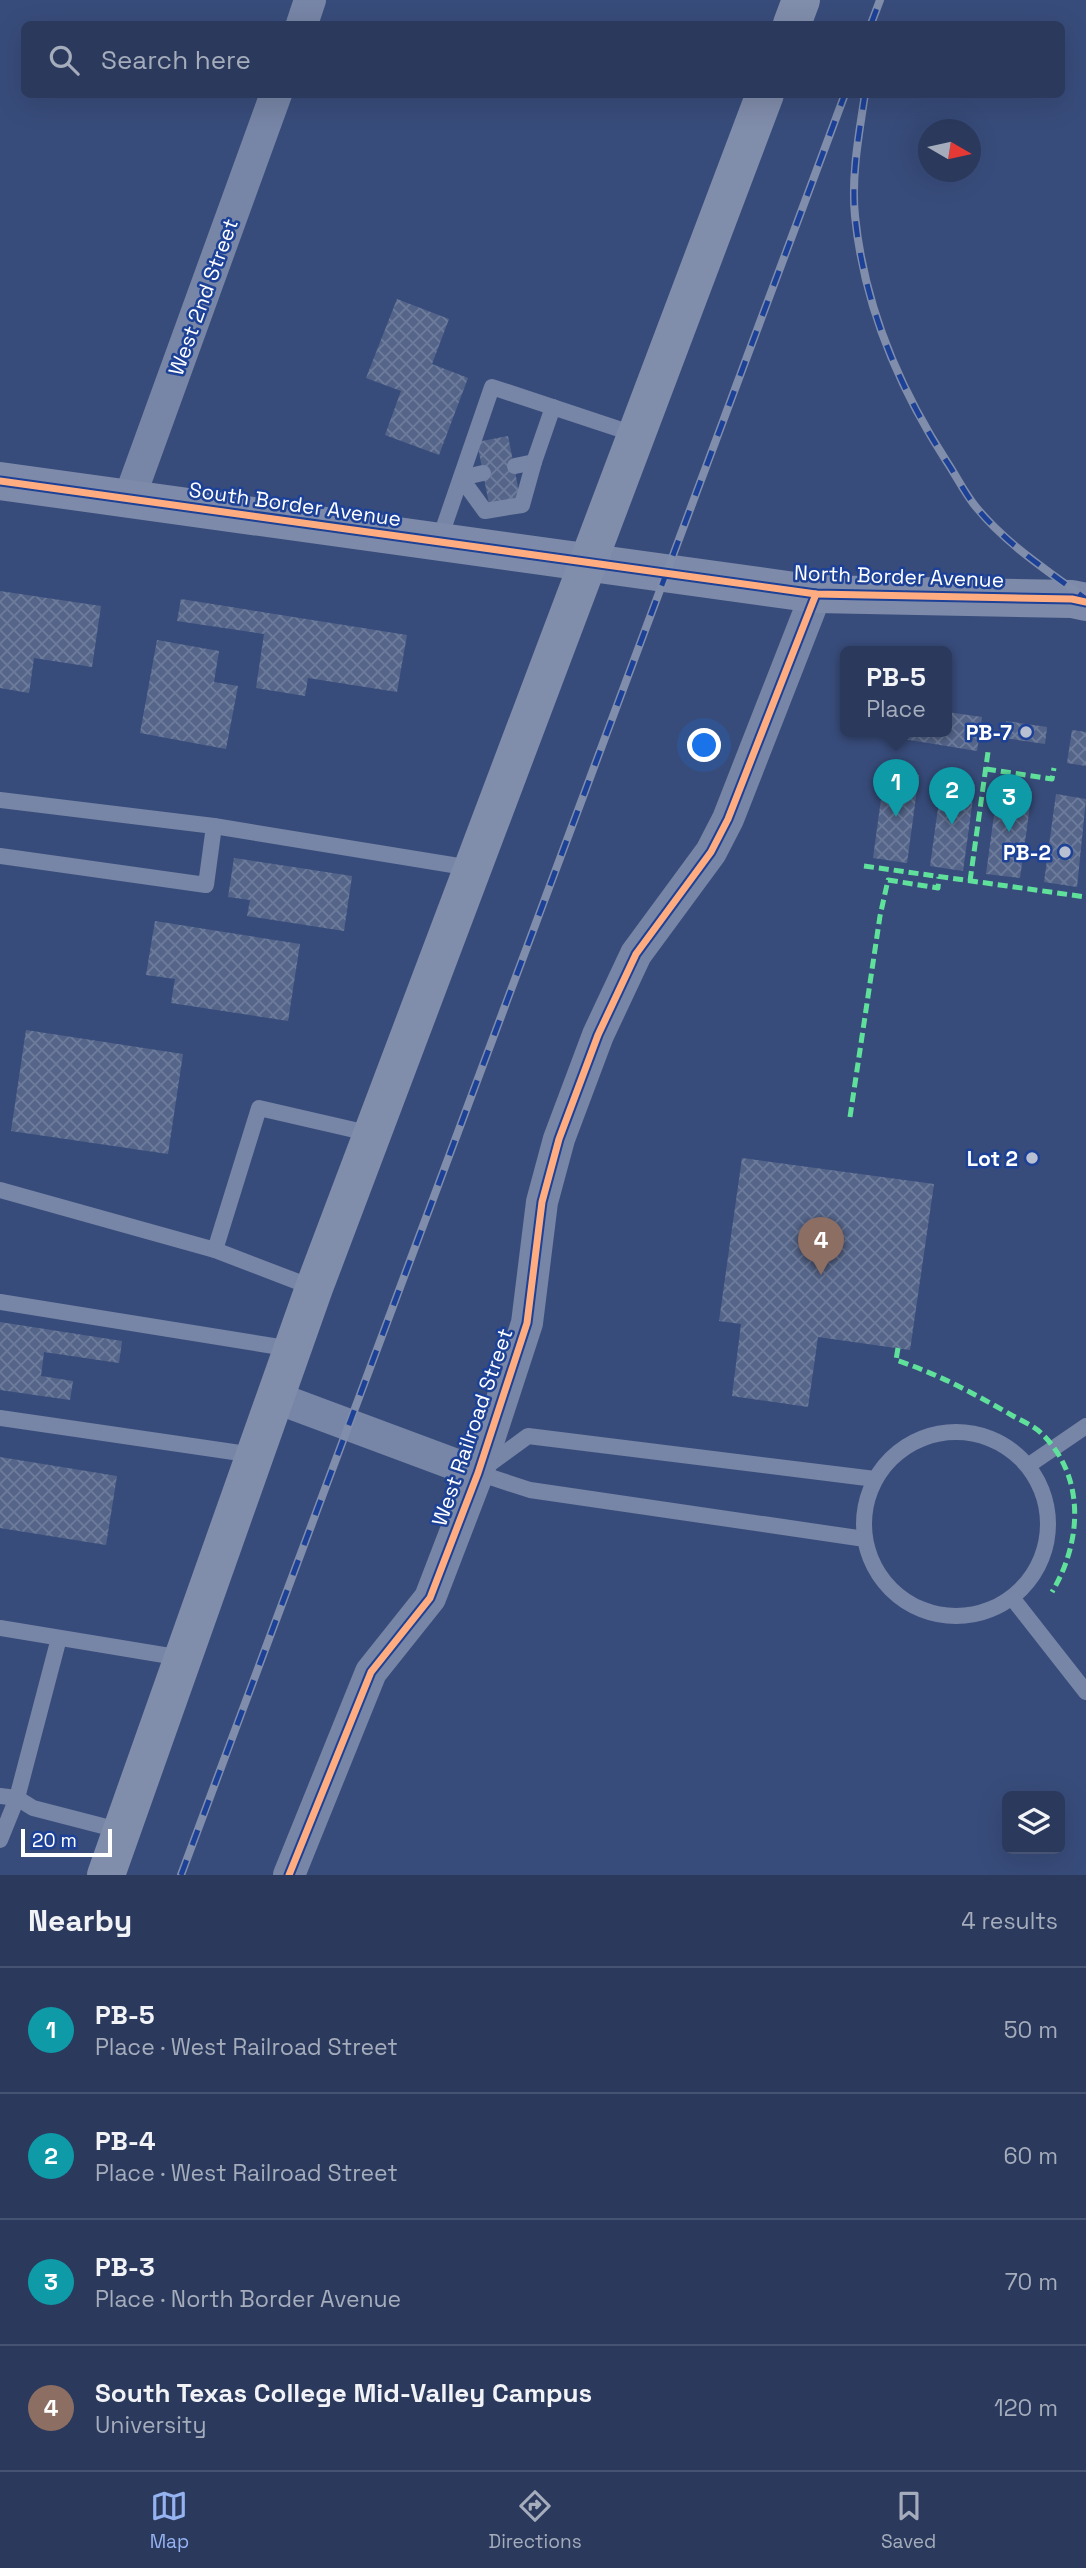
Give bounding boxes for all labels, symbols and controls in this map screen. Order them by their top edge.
search box [21,21,1065,98]
icon: search [45,41,83,79]
text: Search here [101,43,251,77]
north arrow [918,119,981,182]
street label: West 2nd Street [162,215,244,379]
street label: South Border Avenue [187,476,403,532]
street label: North Border Avenue [793,559,1005,593]
popup [840,646,952,737]
text: PB-5 [866,660,926,694]
text: Place [866,694,926,724]
place label: PB-7 [966,719,1012,746]
marker: PB-7 [1018,724,1034,740]
your location [687,728,721,762]
pin: 1 [873,759,919,817]
pin: 2 [929,767,975,825]
pin: 3 [986,774,1032,832]
place label: PB-2 [1003,839,1051,866]
marker: PB-2 [1057,844,1073,860]
place label: Lot 2 [967,1145,1018,1172]
marker: Lot 2 [1024,1150,1040,1166]
pin: 4 [798,1217,844,1275]
street label: West Railroad Street [425,1325,519,1529]
map controls [1002,1791,1065,1854]
button: layers [1002,1791,1065,1854]
scale bar [21,1826,112,1858]
text: 20 m [32,1828,77,1853]
text: Nearby [28,1901,132,1940]
text: 4 results [961,1906,1058,1936]
text: PB-5 [95,1998,155,2032]
text: 1 [46,2015,56,2045]
text: 50 m [1004,2015,1058,2045]
text: Place · West Railroad Street [95,2032,398,2062]
text: PB-4 [95,2124,156,2158]
text: 2 [44,2141,58,2171]
text: 60 m [1003,2141,1058,2171]
text: Place · West Railroad Street [95,2158,398,2188]
text: PB-3 [95,2250,155,2284]
text: 3 [44,2267,58,2297]
text: 70 m [1005,2267,1058,2297]
text: Place · North Border Avenue [95,2284,401,2314]
text: South Texas College Mid-Valley Campus [95,2376,592,2410]
text: 4 [44,2393,58,2423]
text: 120 m [994,2393,1058,2423]
text: University [95,2410,206,2440]
tab: Map [150,2487,189,2554]
tab: Directions [489,2487,582,2554]
tab: Saved [881,2487,936,2554]

